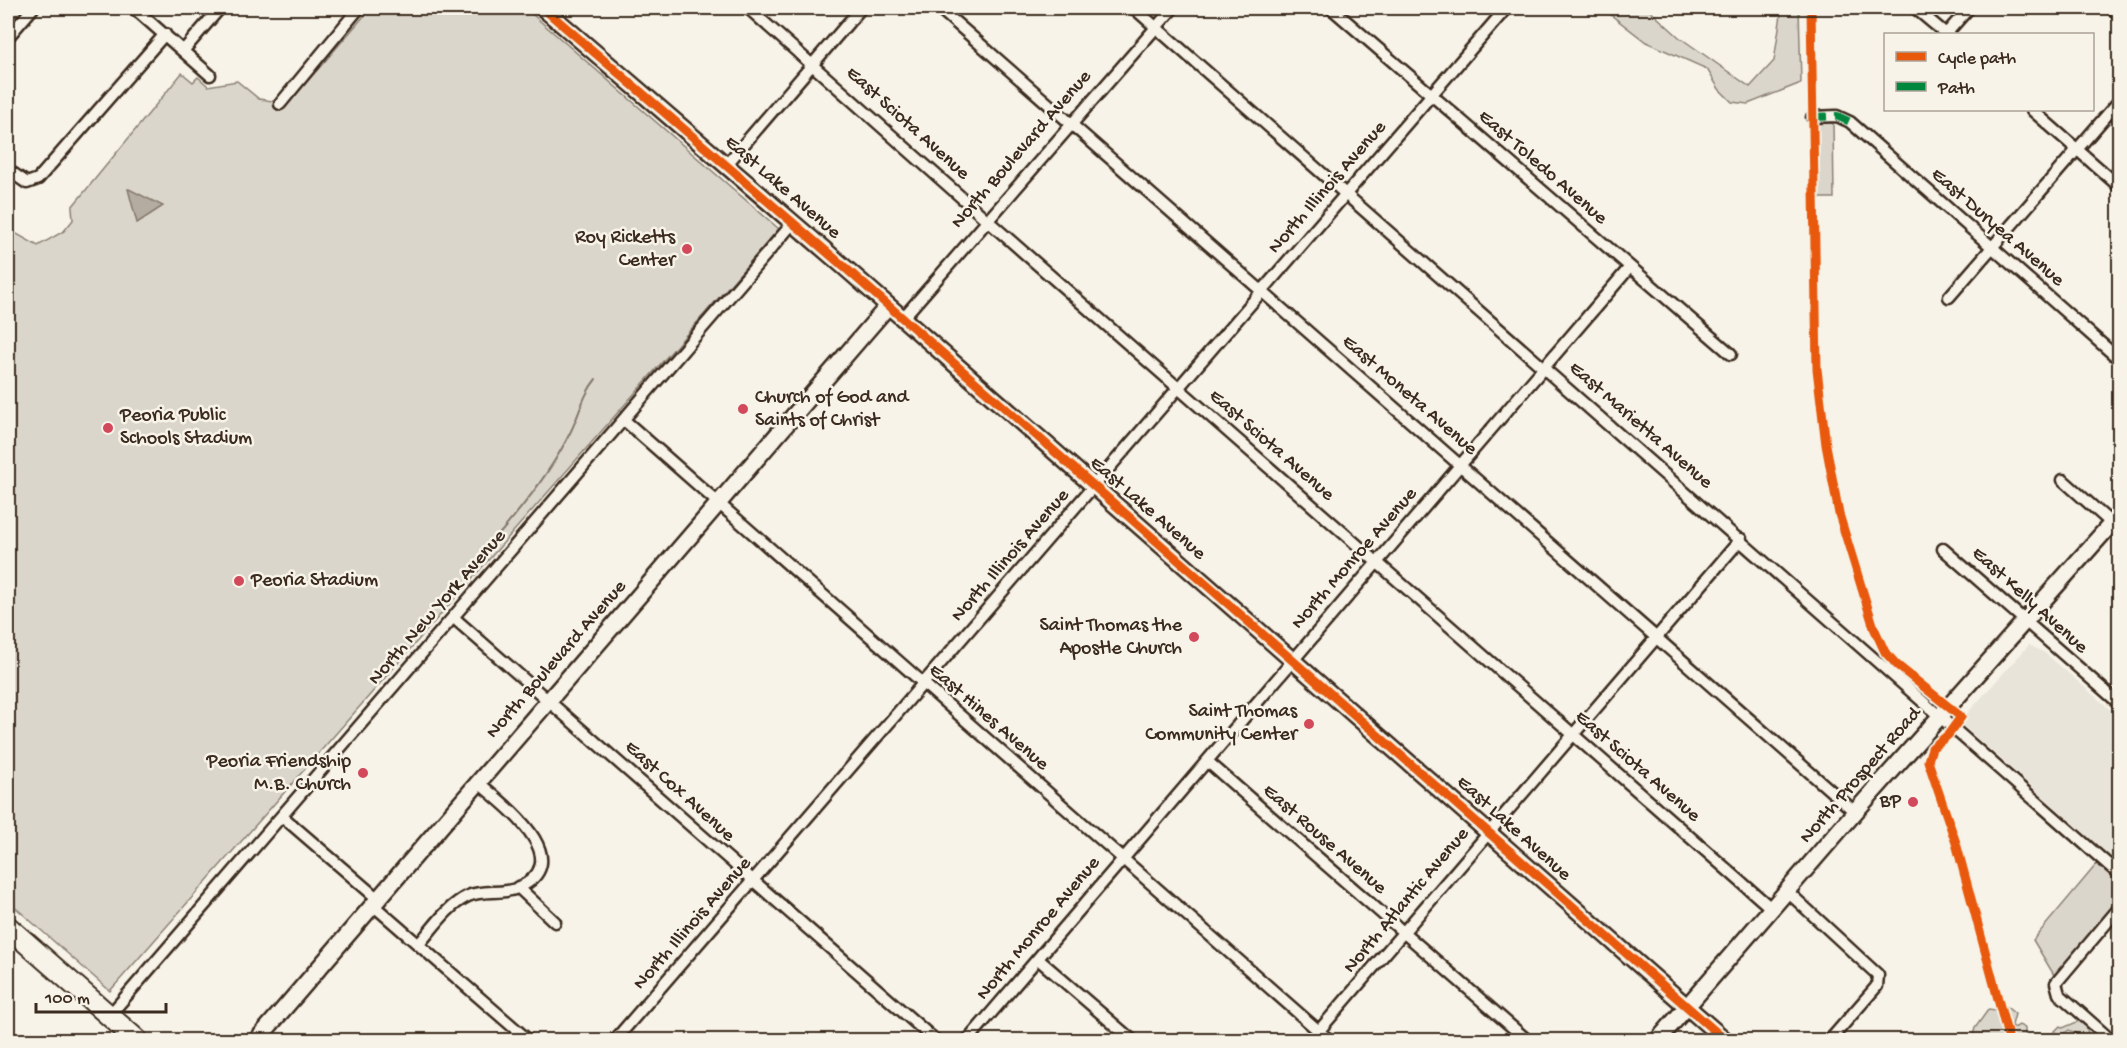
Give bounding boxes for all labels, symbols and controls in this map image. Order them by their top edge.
legend [1884,33,2094,111]
text: Cycle path [1938,49,2016,70]
street label: East Sciota Avenue [840,62,974,186]
street label: North Boulevard Avenue [947,66,1098,234]
text: Path [1937,79,1975,100]
street label: East Toledo Avenue [1473,106,1612,231]
street label: North Illinois Avenue [1264,116,1392,259]
street label: East Lake Avenue [719,131,845,245]
street label: East Duryea Avenue [1925,164,2069,293]
place label: Roy Ricketts Center [575,227,677,273]
marker: Roy Ricketts Center [680,242,694,256]
street label: East Moneta Avenue [1337,331,1482,462]
street label: East Marietta Avenue [1563,357,1717,495]
street label: East Sciota Avenue [1204,385,1339,507]
place label: Church of God and Saints of Christ [755,387,911,433]
marker: Church of God and Saints of Christ [736,402,750,416]
place label: Peoria Public Schools Stadium [119,405,252,451]
marker: Peoria Public Schools Stadium [101,421,115,435]
street label: East Lake Avenue [1084,452,1210,566]
street label: North Monroe Avenue [1287,483,1423,635]
street label: North Illinois Avenue [947,484,1075,627]
street label: North New York Avenue [364,525,512,690]
street label: East Kelly Avenue [1966,543,2092,660]
place label: Peoria Stadium [250,570,378,593]
marker: Peoria Stadium [232,574,246,588]
street label: North Boulevard Avenue [482,576,633,744]
place label: Saint Thomas the Apostle Church [1039,615,1183,661]
marker: Saint Thomas the Apostle Church [1187,630,1201,644]
street label: East Hines Avenue [923,660,1053,777]
place label: Saint Thomas Community Center [1145,701,1299,747]
street label: North Prospect Road [1795,701,1928,849]
street label: East Sciota Avenue [1570,706,1705,828]
marker: Saint Thomas Community Center [1302,717,1316,731]
street label: East Cox Avenue [619,736,739,848]
place label: Peoria Friendship M.B. Church [206,751,351,797]
marker: Peoria Friendship M.B. Church [356,766,370,780]
street label: East Lake Avenue [1451,771,1576,887]
street label: East Rouse Avenue [1257,780,1391,901]
place label: BP [1879,791,1902,814]
marker: BP [1906,795,1920,809]
street label: North Atlantic Avenue [1339,823,1475,979]
street label: North Illinois Avenue [629,852,757,995]
street label: North Monroe Avenue [972,852,1106,1006]
scale bar [36,976,166,1014]
text: 100 m [44,989,90,1010]

